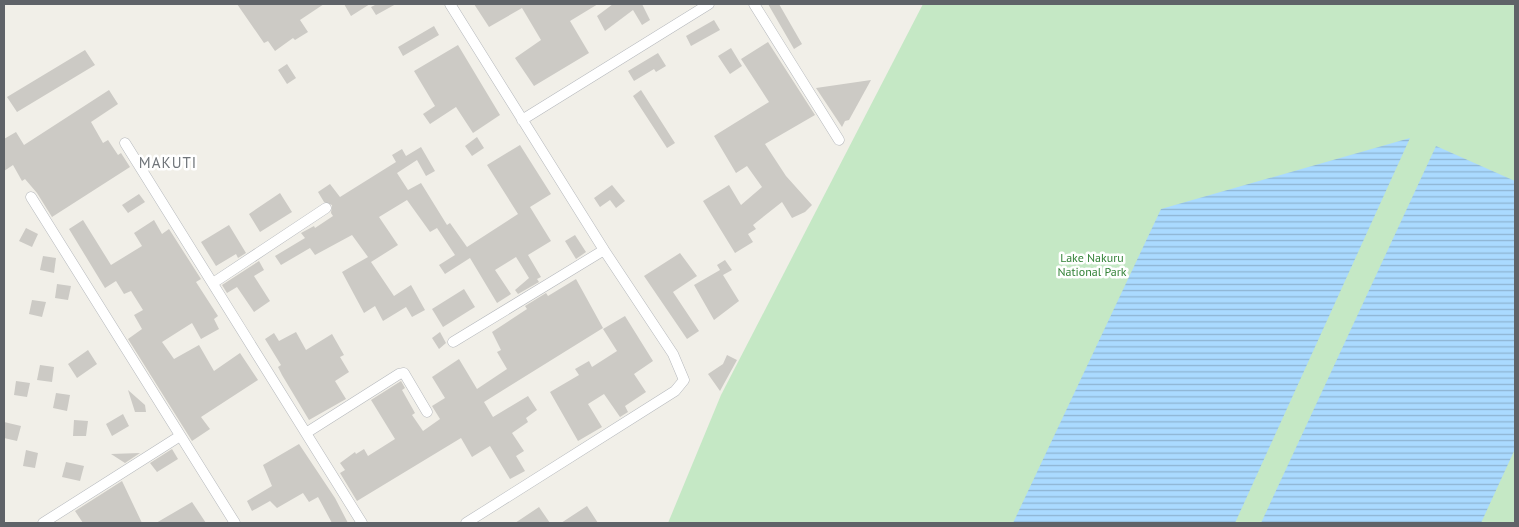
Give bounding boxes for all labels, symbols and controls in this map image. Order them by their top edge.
district label: MAKUTI [139,153,197,172]
park label: Lake Nakuru National Park [1057,250,1127,279]

